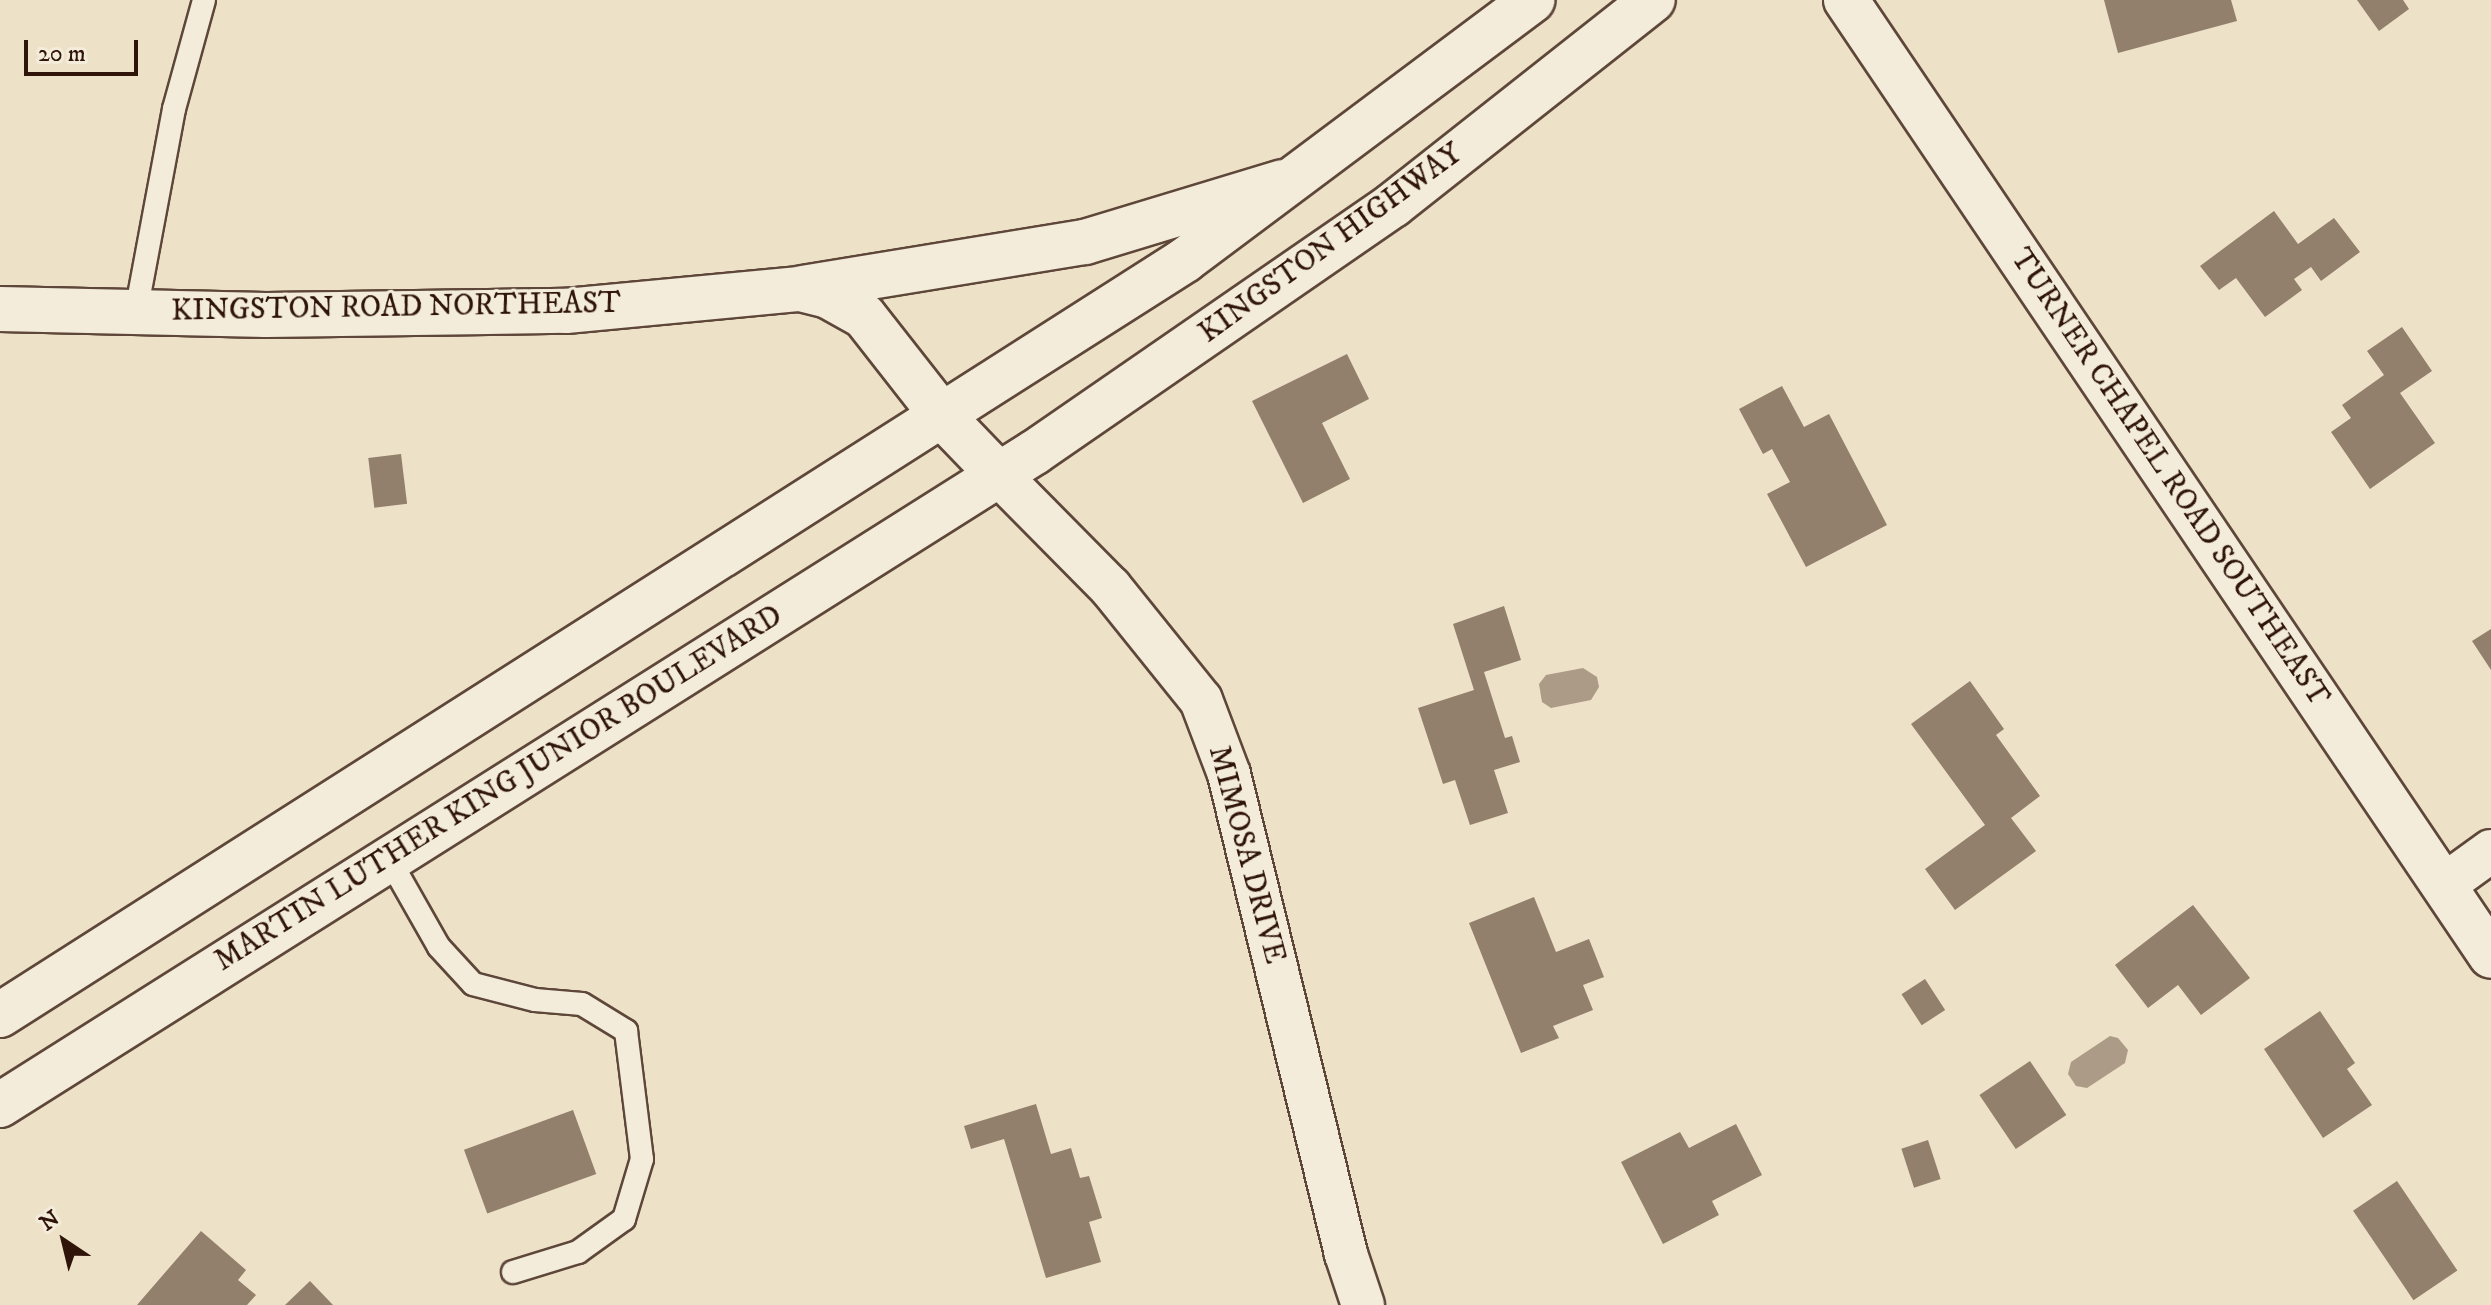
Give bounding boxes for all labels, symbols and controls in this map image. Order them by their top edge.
scale bar [28,24,142,74]
text: 20 m [38,39,86,69]
street label: KINGSTON HIGHWAY [1192,136,1470,352]
street label: TURNER CHAPEL ROAD SOUTHEAST [2002,242,2336,714]
street label: KINGSTON ROAD NORTHEAST [171,286,621,330]
street label: MARTIN LUTHER KING JUNIOR BOULEVARD [209,598,789,980]
street label: MIMOSA DRIVE [1200,742,1292,968]
north arrow [24,1201,104,1281]
text: N [35,1205,65,1237]

